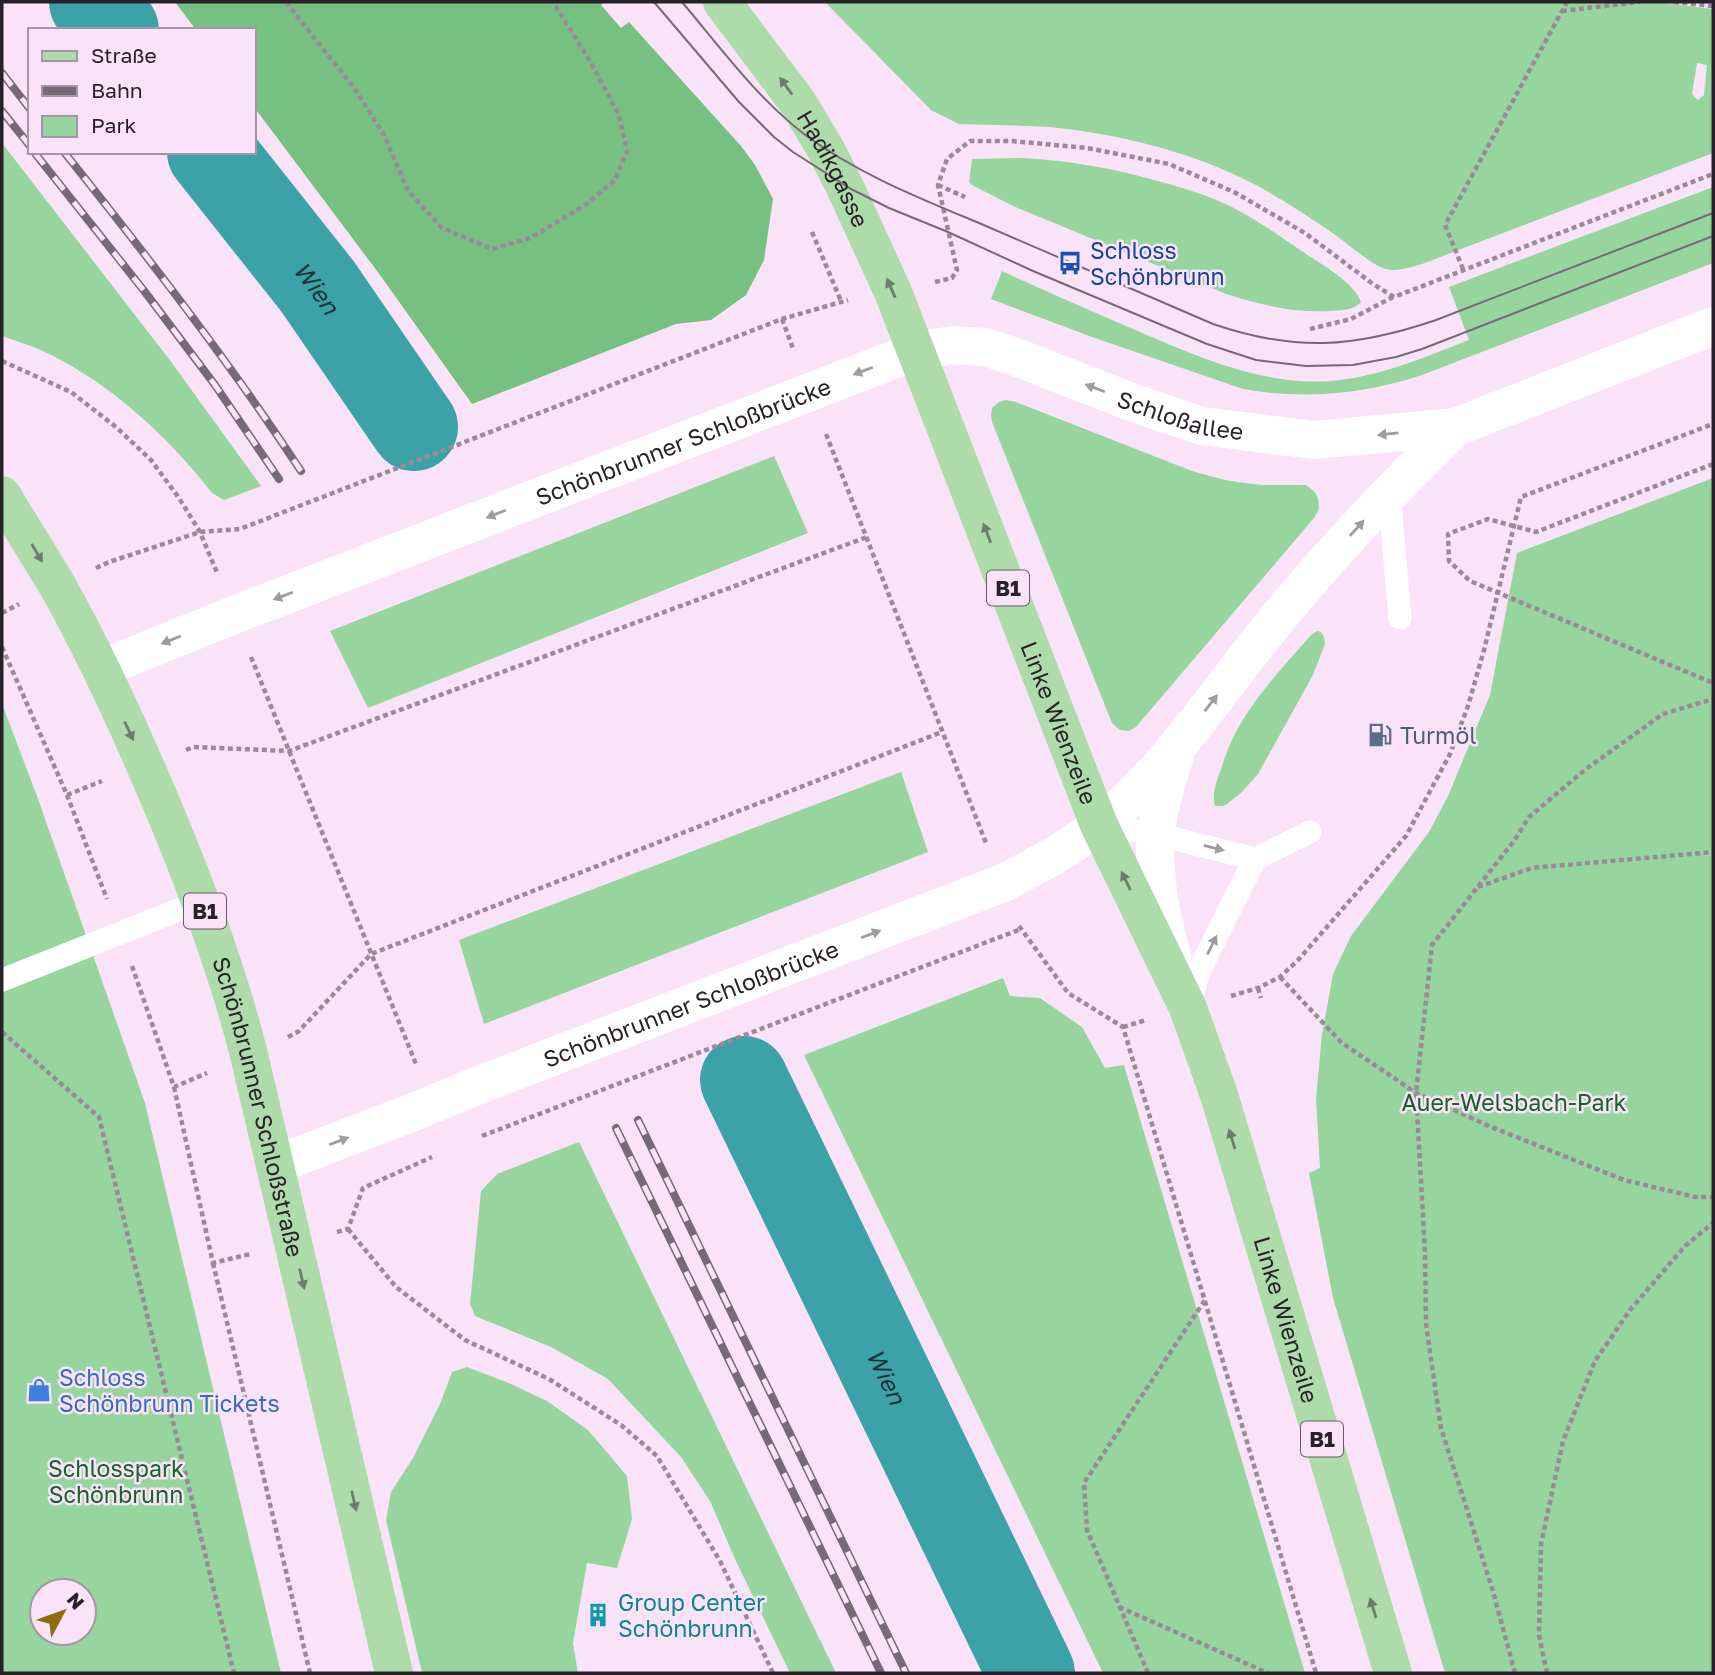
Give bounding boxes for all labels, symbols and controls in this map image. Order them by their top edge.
legend [28,28,256,154]
text: Straße [91,42,157,68]
text: Bahn [91,77,143,103]
one-way arrow [778,78,793,96]
street label: Hadikgasse [791,105,875,231]
text: Park [91,112,137,138]
place label: Schloss Schönbrunn [1090,236,1225,290]
bus stop icon: Schloss Schönbrunn [1056,249,1084,277]
water label: Wien [288,255,347,320]
one-way arrow [885,277,896,298]
one-way arrow [853,366,874,377]
street label: Schönbrunner Schloßbrücke [532,371,835,511]
one-way arrow [1084,382,1105,393]
street label: Schloßallee [1113,384,1245,445]
one-way arrow [1377,429,1399,440]
one-way arrow [485,508,506,519]
one-way arrow [1349,520,1364,537]
one-way arrow [981,522,992,543]
one-way arrow [31,544,43,563]
road number: B1 [987,570,1029,606]
one-way arrow [273,590,294,601]
one-way arrow [160,635,181,646]
street label: Linke Wienzeile [1015,637,1104,808]
one-way arrow [1204,695,1219,713]
one-way arrow [124,720,135,741]
fuel station icon: Turmöl [1366,721,1394,749]
place label: Turmöl [1400,721,1477,749]
one-way arrow [1203,843,1225,854]
one-way arrow [1120,871,1132,891]
road number: B1 [184,894,226,928]
one-way arrow [860,928,881,939]
street label: Schönbrunner Schloßbrücke [539,934,842,1073]
one-way arrow [1206,935,1217,955]
street label: Schönbrunner Schloßstraße [207,953,310,1260]
park label: Auer-Welsbach-Park [1402,1088,1626,1116]
one-way arrow [1227,1129,1237,1150]
one-way arrow [328,1135,349,1146]
street label: Linke Wienzeile [1248,1233,1325,1406]
one-way arrow [297,1268,308,1290]
water label: Wien [862,1344,914,1410]
place label: Schloss Schönbrunn Tickets [59,1363,280,1417]
shop icon: Schloss Schönbrunn Tickets [25,1376,53,1404]
road number: B1 [1301,1422,1343,1456]
park label: Schlosspark Schönbrunn [48,1454,184,1508]
one-way arrow [348,1490,359,1512]
north arrow [28,1577,98,1647]
text: N [63,1588,90,1614]
place label: Group Center Schönbrunn [618,1588,765,1642]
one-way arrow [1368,1597,1378,1618]
building icon: Group Center Schönbrunn [584,1601,612,1629]

